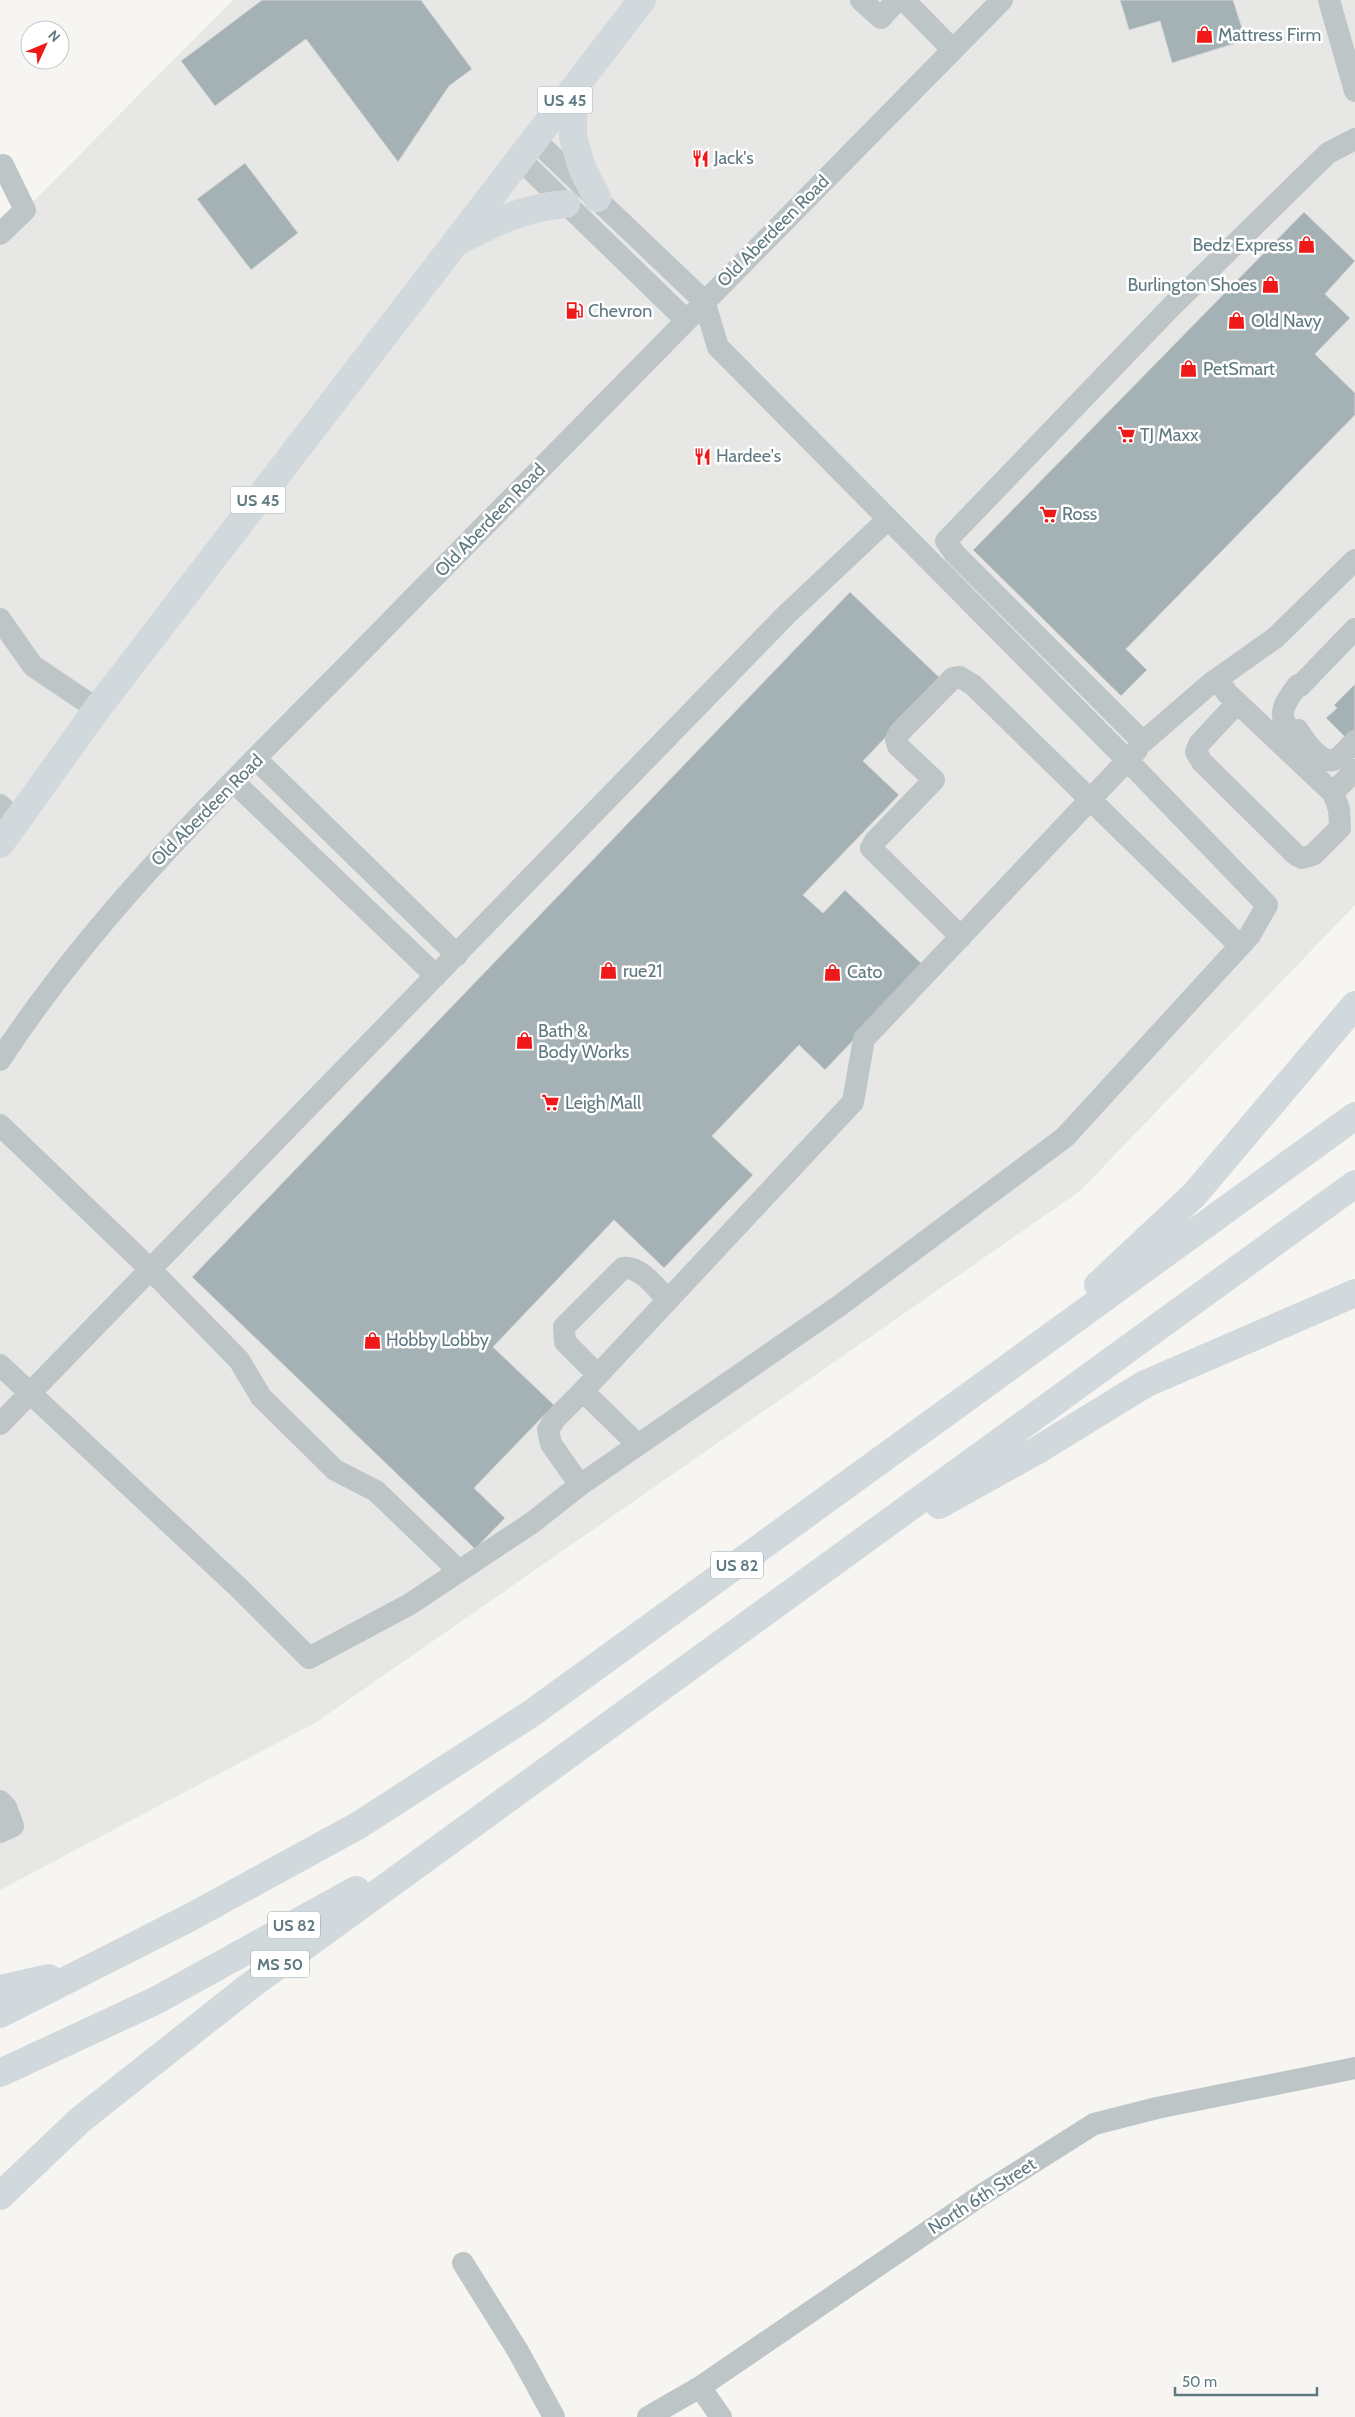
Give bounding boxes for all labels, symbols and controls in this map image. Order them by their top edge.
north arrow [20,20,70,70]
place label: Mattress Firm [1218,24,1321,46]
shop icon: Mattress Firm [1194,25,1214,45]
text: N [44,26,64,46]
road number: US 45 [538,86,592,114]
place label: Jack's [713,147,754,169]
restaurant icon: Jack's [690,148,710,168]
street label: Old Aberdeen Road [712,170,834,292]
place label: Bedz Express [1192,234,1293,256]
shop icon: Bedz Express [1297,235,1317,255]
place label: Burlington Shoes [1127,274,1257,296]
shop icon: Burlington Shoes [1261,275,1281,295]
place label: Chevron [588,300,652,322]
fuel station icon: Chevron [564,301,584,321]
place label: Old Navy [1251,310,1322,332]
shop icon: Old Navy [1227,311,1247,331]
place label: PetSmart [1203,358,1275,380]
shop icon: PetSmart [1179,359,1199,379]
place label: TJ Maxx [1140,424,1199,446]
supermarket icon: TJ Maxx [1116,425,1136,445]
place label: Hardee's [716,445,781,467]
restaurant icon: Hardee's [692,446,712,466]
street label: Old Aberdeen Road [430,459,550,581]
road number: US 45 [230,486,286,514]
place label: Ross [1062,503,1097,525]
supermarket icon: Ross [1038,504,1058,524]
street label: Old Aberdeen Road [146,749,268,871]
place label: rue21 [623,960,662,982]
shop icon: rue21 [599,961,619,981]
place label: Cato [847,961,883,983]
shop icon: Cato [823,962,843,982]
place label: Bath & Body Works [538,1020,629,1063]
shop icon: Bath & Body Works [514,1031,534,1051]
place label: Leigh Mall [565,1092,642,1114]
supermarket icon: Leigh Mall [541,1093,561,1113]
place label: Hobby Lobby [386,1329,489,1351]
shop icon: Hobby Lobby [362,1330,382,1350]
road number: US 82 [711,1552,763,1578]
road number: US 82 [268,1912,320,1938]
road number: MS 50 [251,1950,309,1978]
street label: North 6th Street [924,2153,1040,2239]
scale bar [1175,2364,1318,2396]
text: 50 m [1182,2373,1217,2391]

